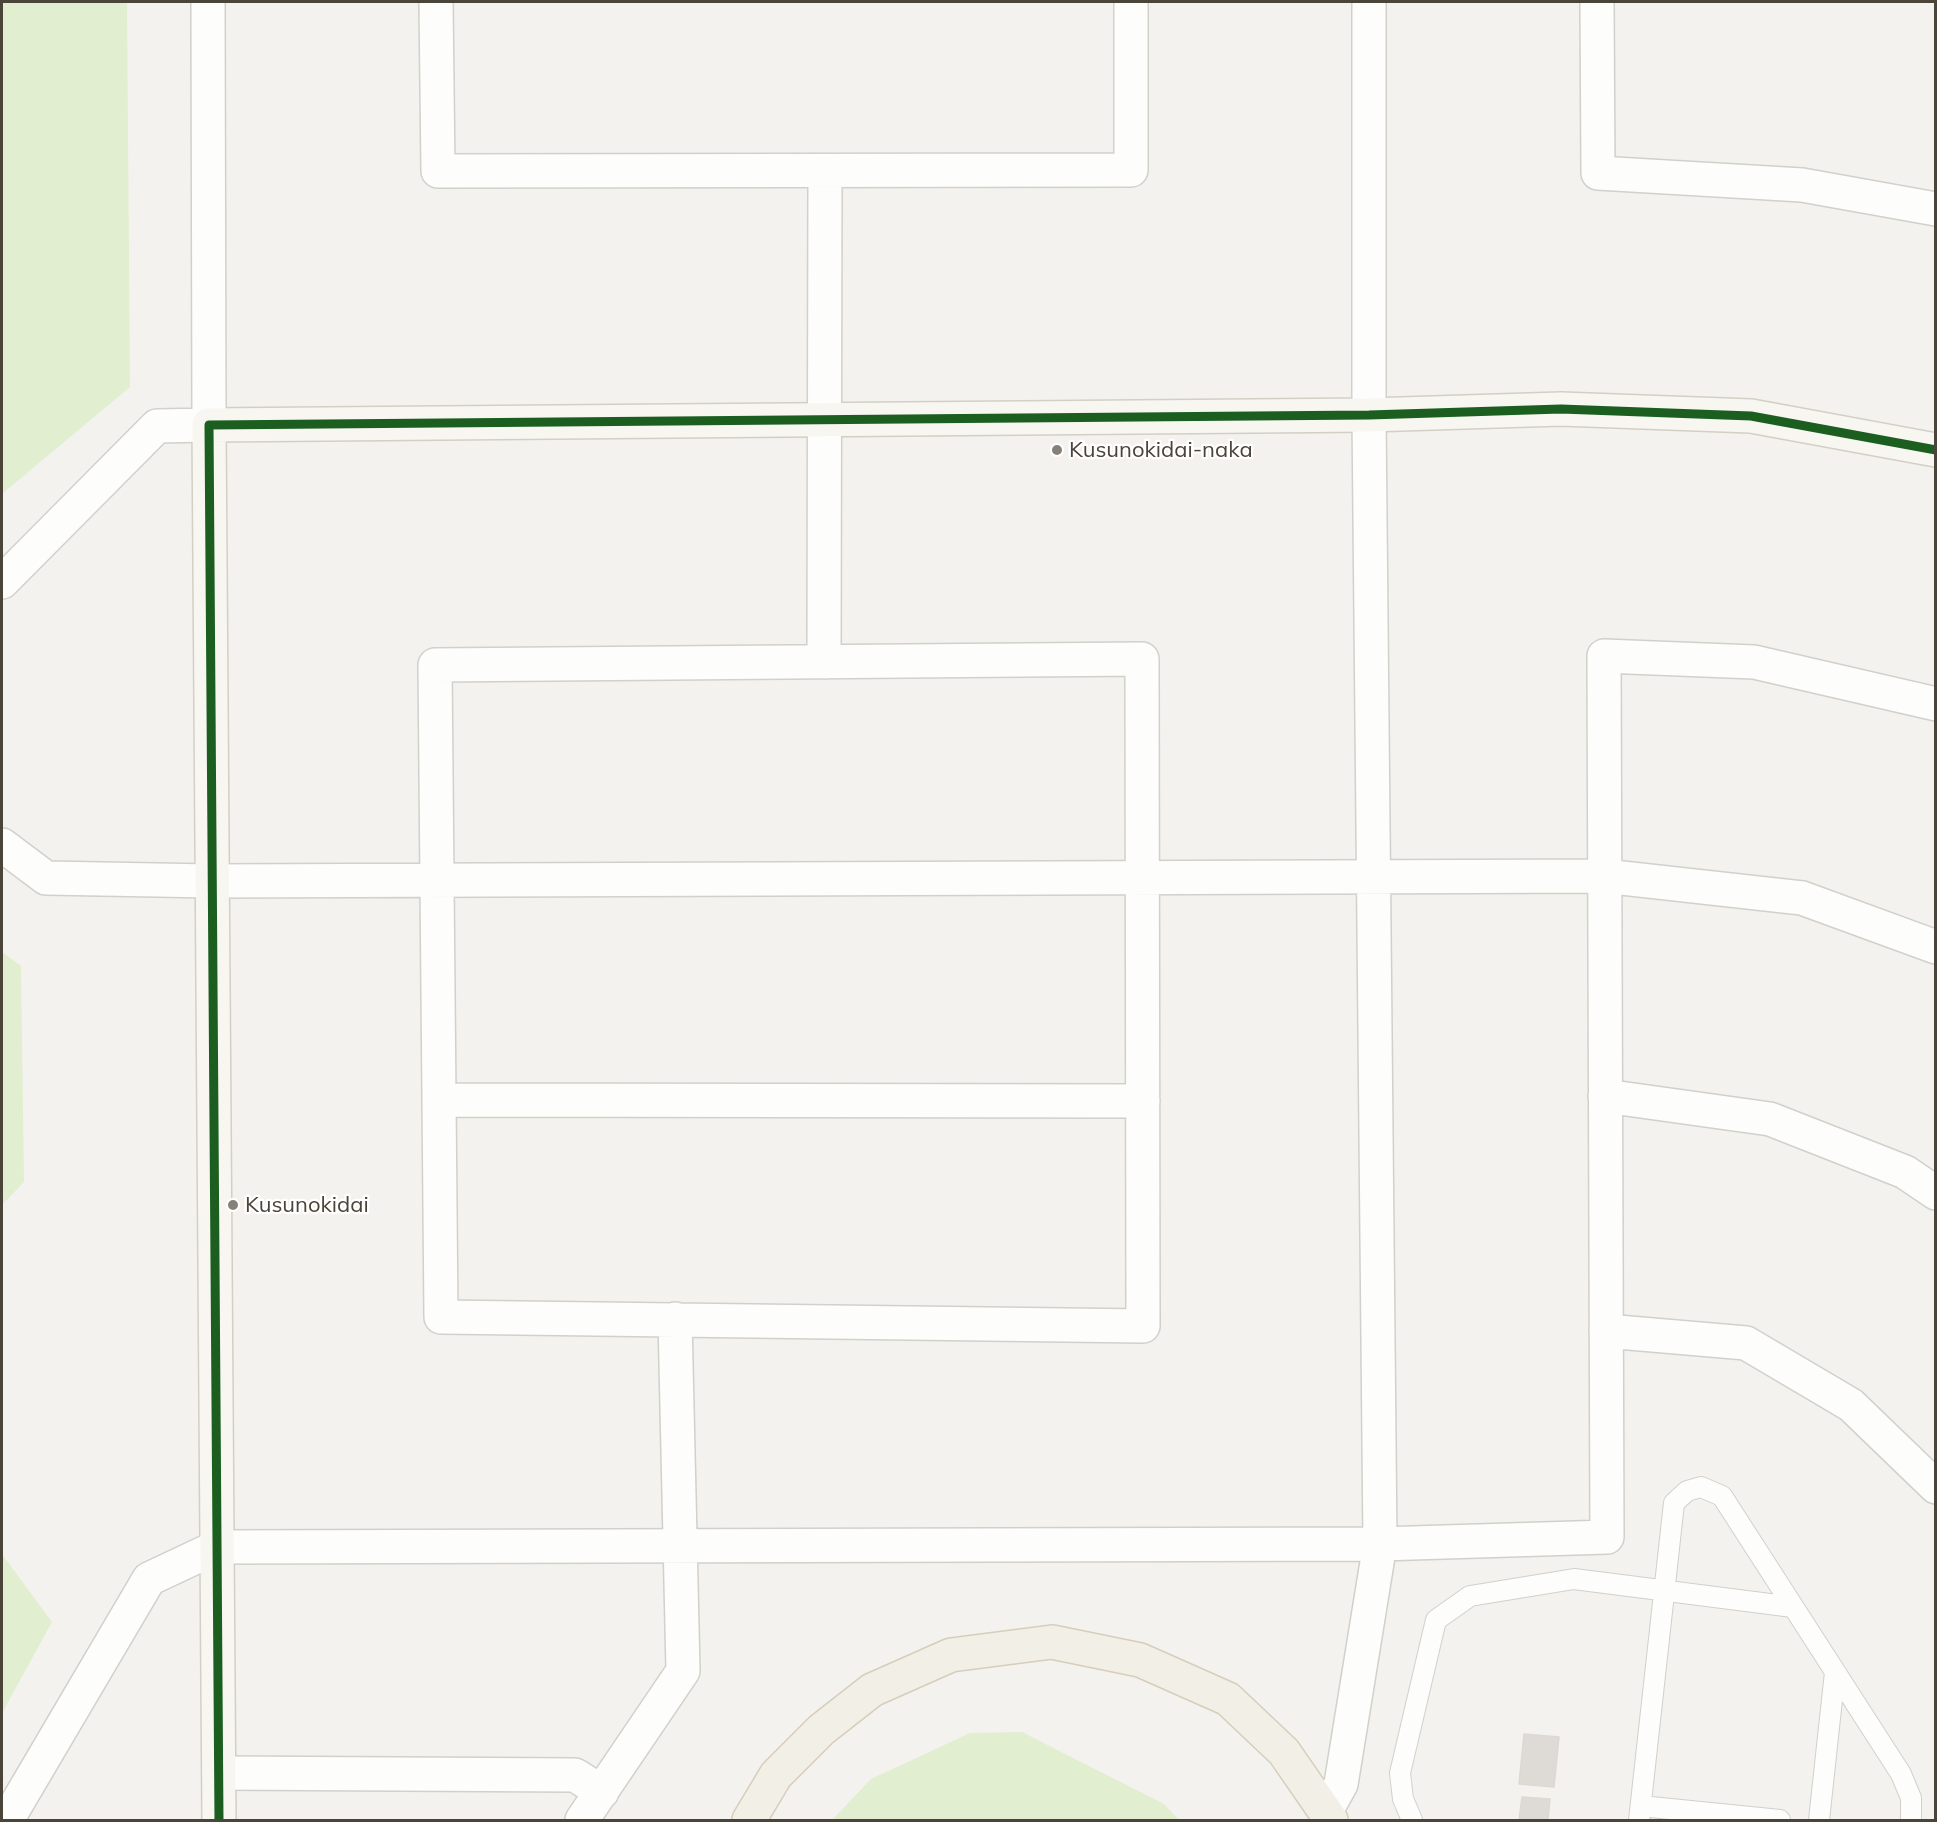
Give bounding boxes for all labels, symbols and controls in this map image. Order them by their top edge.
place label: Kusunokidai-naka [1069,437,1253,463]
marker: Kusunokidai-naka [1050,443,1064,457]
place label: Kusunokidai [245,1192,369,1218]
marker: Kusunokidai [226,1198,240,1212]

